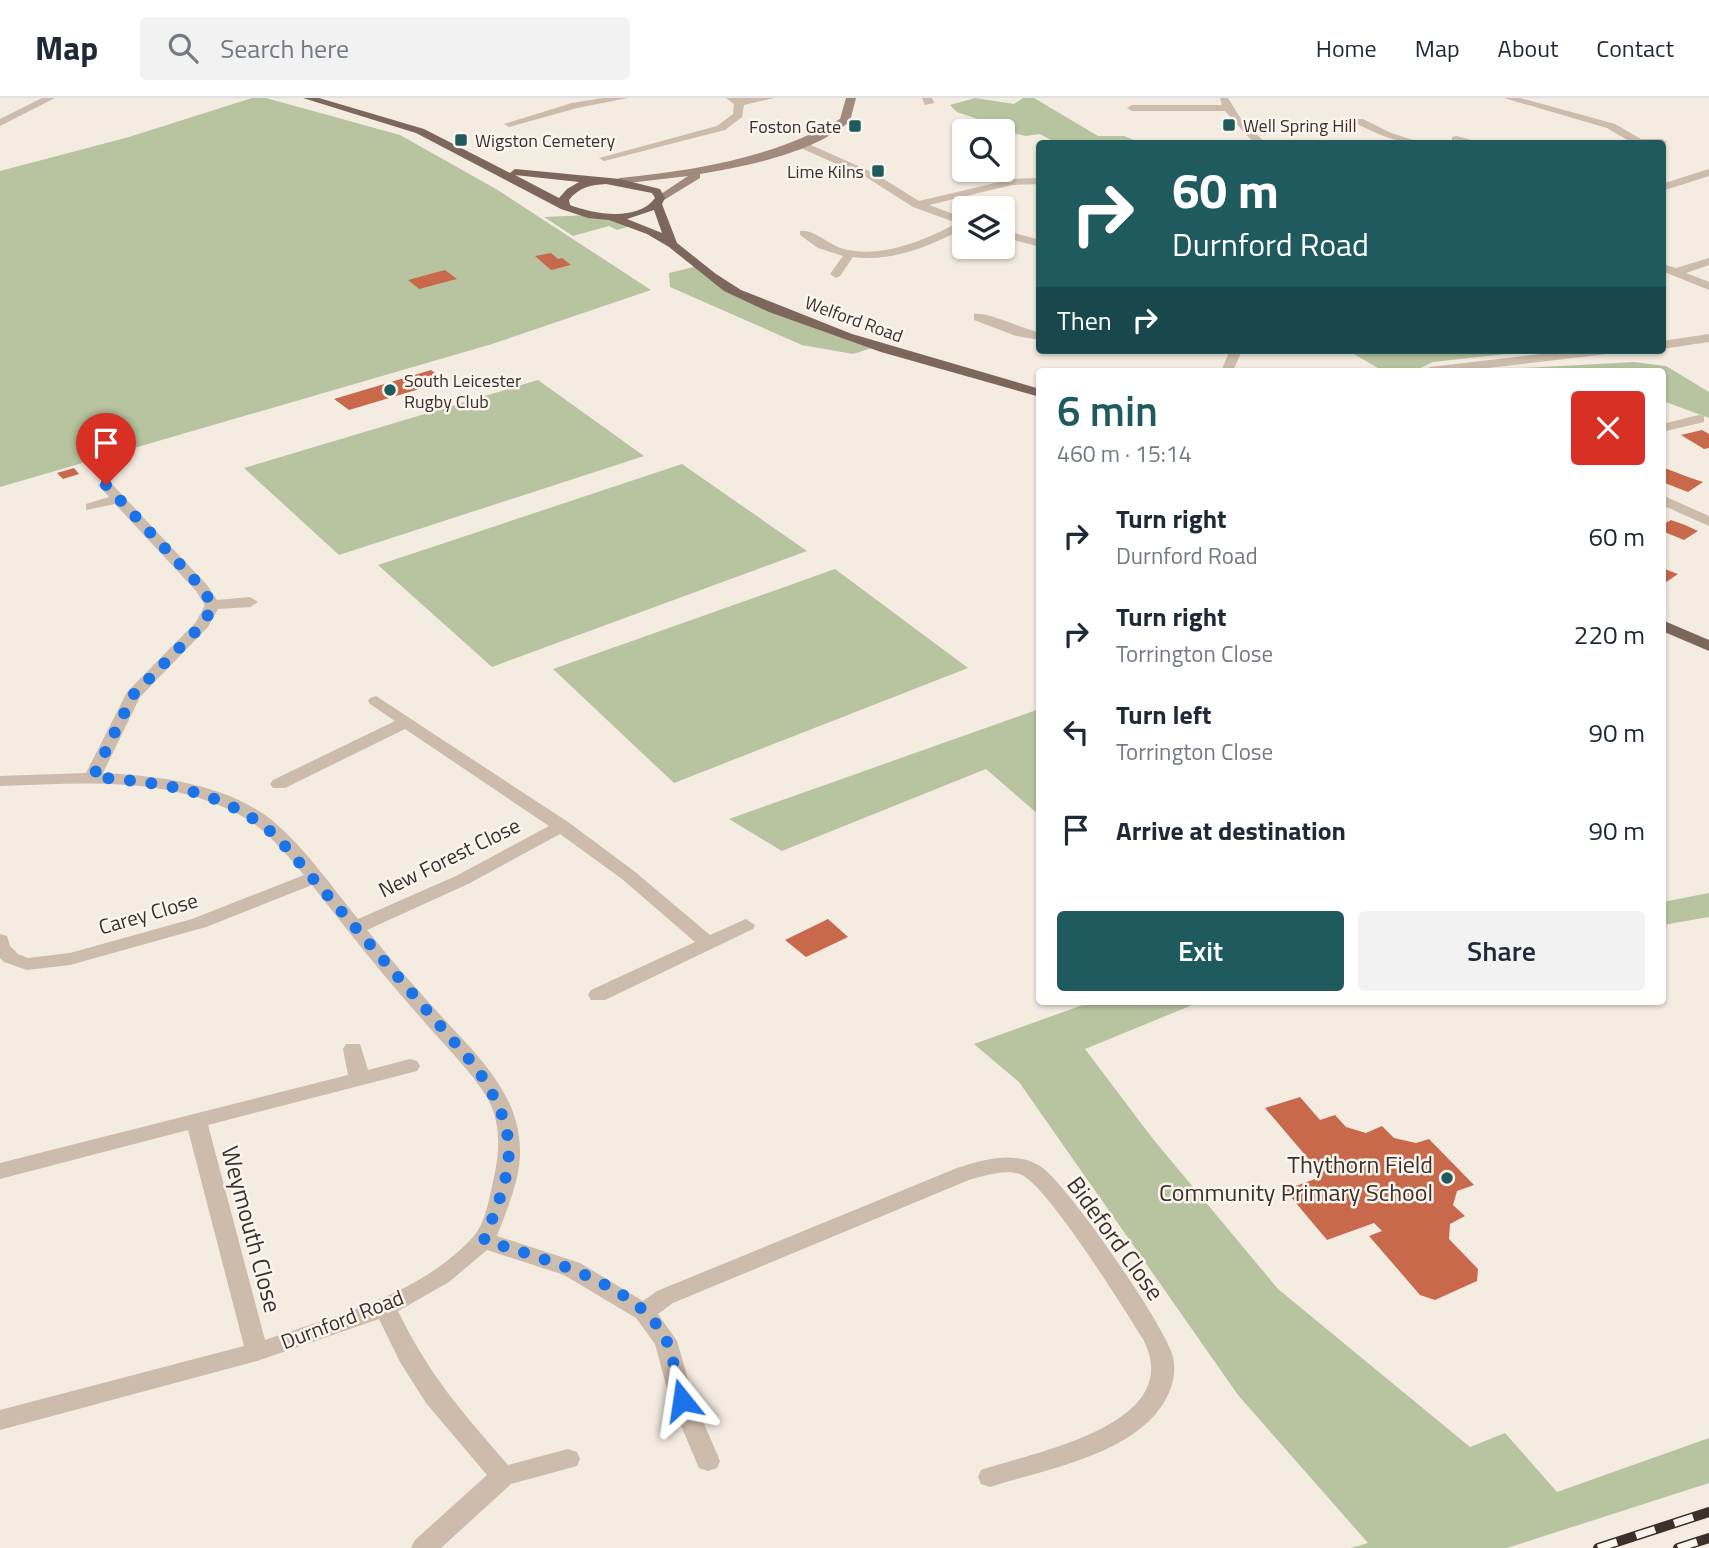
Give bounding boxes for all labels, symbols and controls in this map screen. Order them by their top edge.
search box [140,17,630,80]
text: Map [35,23,98,73]
icon: search [164,29,202,67]
text: Search here [220,29,349,68]
text: Home [1316,30,1377,66]
text: Map [1415,30,1460,66]
text: About [1498,30,1558,66]
text: Contact [1596,30,1674,66]
place label: Well Spring Hill [1243,112,1357,139]
place label: Foston Gate [749,113,841,140]
marker: Well Spring Hill [1221,117,1237,133]
marker: Foston Gate [847,118,863,134]
map controls [952,119,1015,259]
button: search [952,119,1015,182]
place label: Wigston Cemetery [475,127,615,154]
marker: Wigston Cemetery [453,132,469,148]
text: 60 m [1172,152,1279,227]
place label: Lime Kilns [787,158,864,185]
marker: Lime Kilns [870,163,886,179]
icon: right [1057,168,1148,259]
button: layers [952,196,1015,259]
text: Durnford Road [1172,220,1369,268]
street label: Welford Road [801,289,907,349]
text: Then [1057,301,1112,340]
icon: right [1126,301,1164,339]
place label: South Leicester Rugby Club [404,367,521,415]
text: 6 min [1057,378,1158,442]
marker: South Leicester Rugby Club [382,382,398,398]
button: close [1571,391,1645,465]
pin [76,413,136,485]
icon: arrive [87,424,125,462]
text: 460 m · 15:14 [1057,436,1192,471]
text: Turn right [1116,499,1227,538]
icon: right [1057,517,1095,555]
text: 60 m [1588,517,1645,556]
text: Durnford Road [1116,538,1258,573]
text: Turn right [1116,597,1227,636]
icon: right [1057,615,1095,653]
text: 220 m [1574,615,1645,654]
text: Torrington Close [1116,636,1273,671]
text: Turn left [1116,695,1211,734]
icon: left [1057,713,1095,751]
text: 90 m [1588,713,1645,752]
text: Torrington Close [1116,734,1273,769]
street label: New Forest Close [373,809,525,905]
icon: arrive [1057,811,1095,849]
text: Arrive at destination [1116,811,1346,850]
text: 90 m [1588,811,1645,850]
street label: Carey Close [95,884,201,942]
button: Exit [1057,911,1344,991]
button: Share [1358,911,1645,991]
street label: Weymouth Close [212,1142,292,1316]
place label: Thythorn Field Community Primary School [1159,1146,1433,1210]
street label: Bideford Close [1059,1168,1173,1308]
marker: Thythorn Field Community Primary School [1439,1170,1455,1186]
street label: Durnford Road [276,1281,408,1357]
position arrow [645,1363,719,1437]

